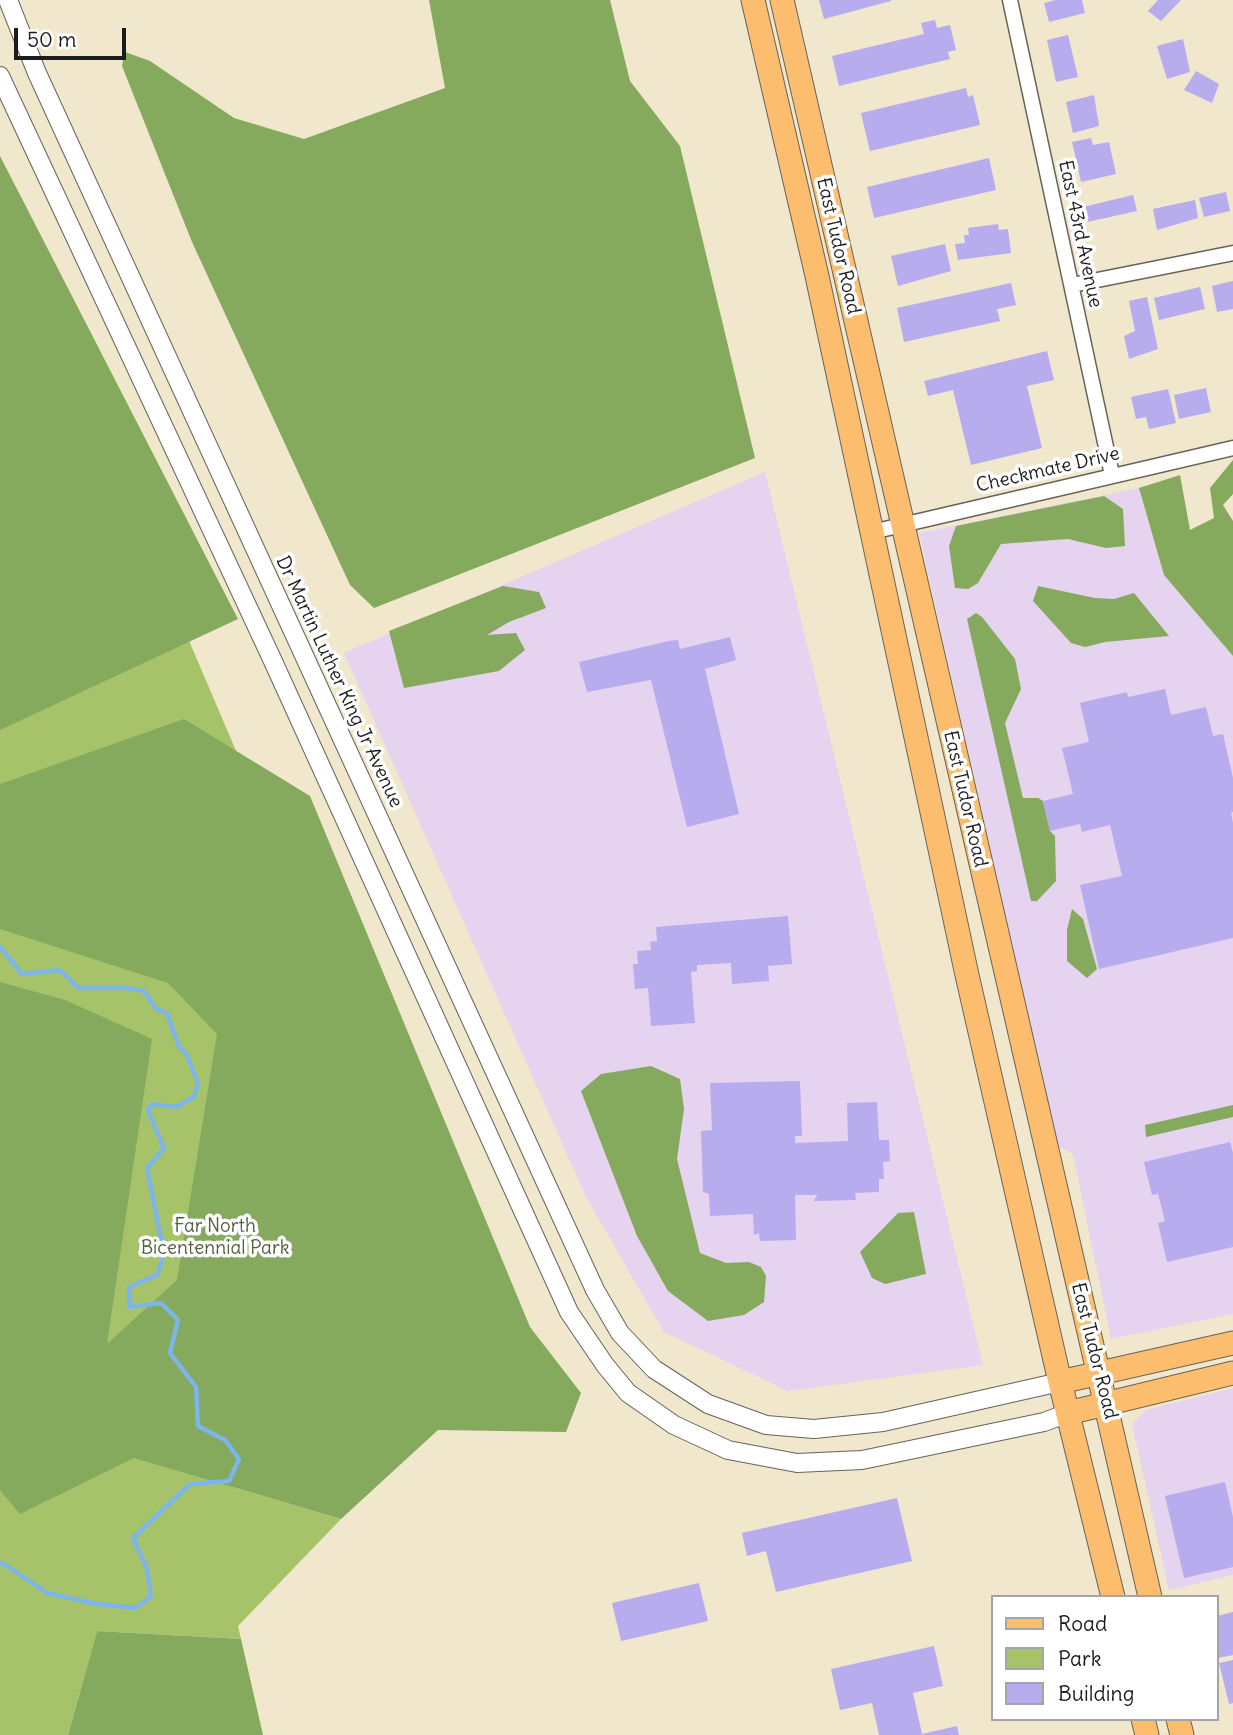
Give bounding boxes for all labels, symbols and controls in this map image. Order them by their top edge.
scale bar [18,14,130,58]
text: 50 m [27,26,76,53]
street label: East 43rd Avenue [1053,158,1107,310]
street label: East Tudor Road [811,175,865,317]
street label: Checkmate Drive [974,442,1122,498]
street label: Dr Martin Luther King Jr Avenue [271,553,407,811]
street label: East Tudor Road [938,728,992,870]
park label: Far North Bicentennial Park [141,1216,289,1260]
street label: East Tudor Road [1066,1281,1122,1421]
legend [992,1595,1219,1721]
text: Road [1058,1610,1107,1637]
text: Park [1058,1645,1101,1672]
text: Building [1058,1680,1134,1707]

